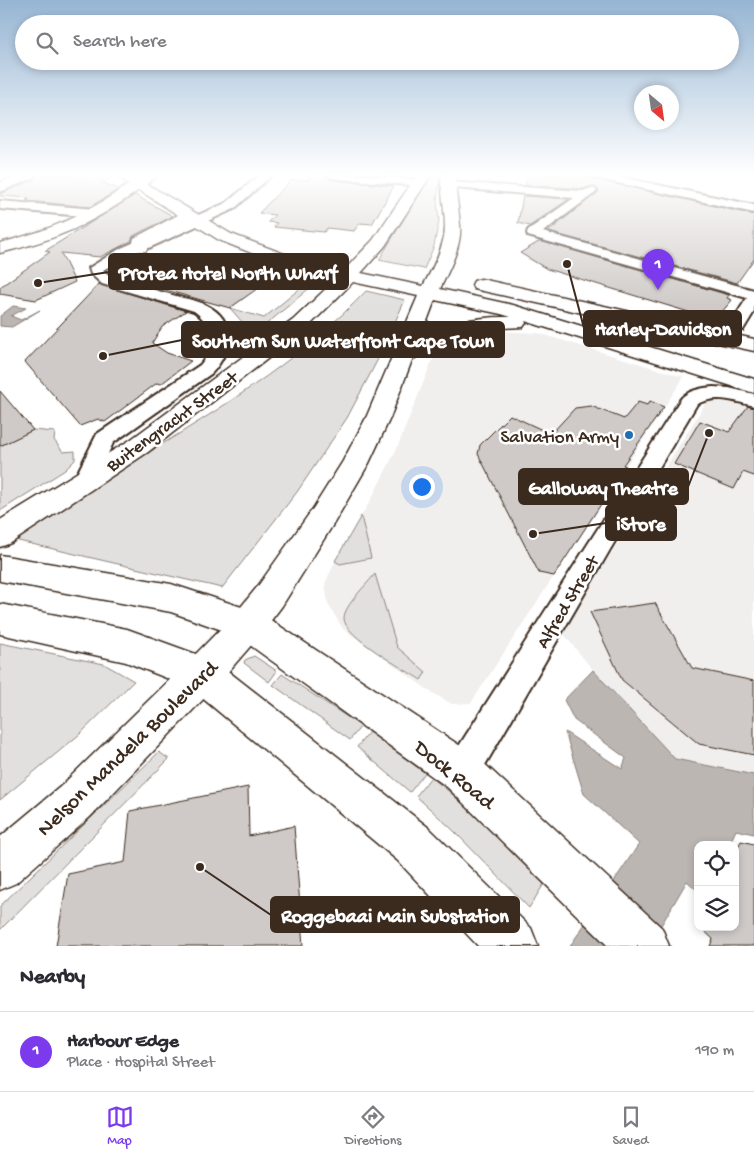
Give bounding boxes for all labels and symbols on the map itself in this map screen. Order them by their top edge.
north arrow [634,85,679,130]
pin: 1 [642,249,674,290]
callout: Protea Hotel North Wharf [109,254,348,289]
text: Protea Hotel North Wharf [118,264,339,287]
callout: Harley-Davidson [584,311,741,346]
text: Harley-Davidson [595,320,732,343]
callout: Southern Sun Waterfront Cape Town [182,322,504,357]
text: Southern Sun Waterfront Cape Town [192,332,495,355]
street label: Buitengracht Street [102,366,245,479]
place label: Salvation Army [500,427,620,450]
marker: Salvation Army [623,429,635,441]
callout: Galloway Theatre [519,469,688,504]
your location [409,474,435,500]
text: Galloway Theatre [528,479,678,502]
callout: iStore [606,505,676,540]
text: iStore [616,515,666,538]
street label: Alfred Street [532,550,607,653]
street label: Nelson Mandela Boulevard [33,655,226,843]
street label: Dock Road [406,734,501,818]
callout: Roggebaai Main Substation [271,897,519,932]
text: Roggebaai Main Substation [280,907,509,930]

